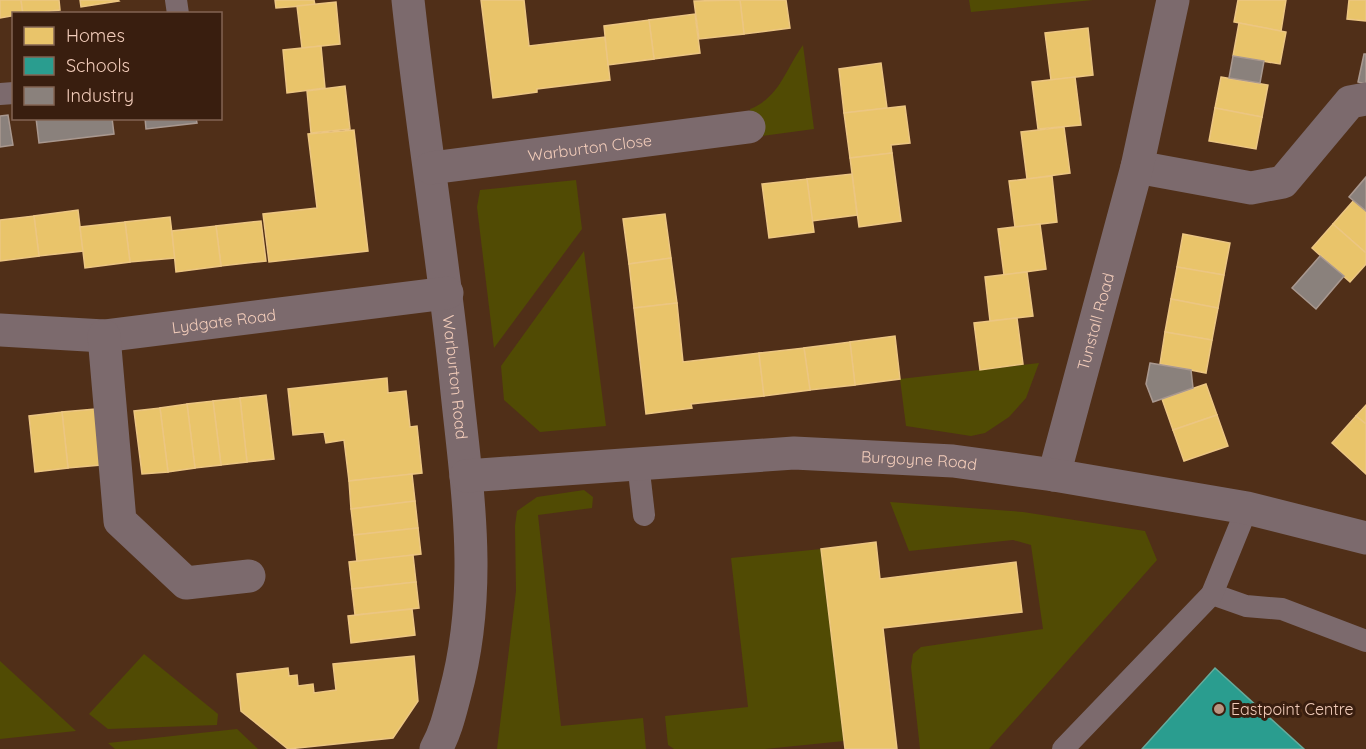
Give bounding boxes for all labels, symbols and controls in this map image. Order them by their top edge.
legend [12,12,222,120]
text: Homes [66,24,125,47]
text: Schools [66,54,130,77]
text: Industry [66,84,134,107]
street label: Warburton Close [526,130,653,165]
street label: Tunstall Road [1073,270,1118,372]
street label: Lydgate Road [171,305,277,337]
street label: Warburton Road [439,314,472,440]
street label: Burgoyne Road [860,446,978,474]
place label: Eastpoint Centre [1231,699,1354,719]
marker: Eastpoint Centre [1212,702,1226,716]

